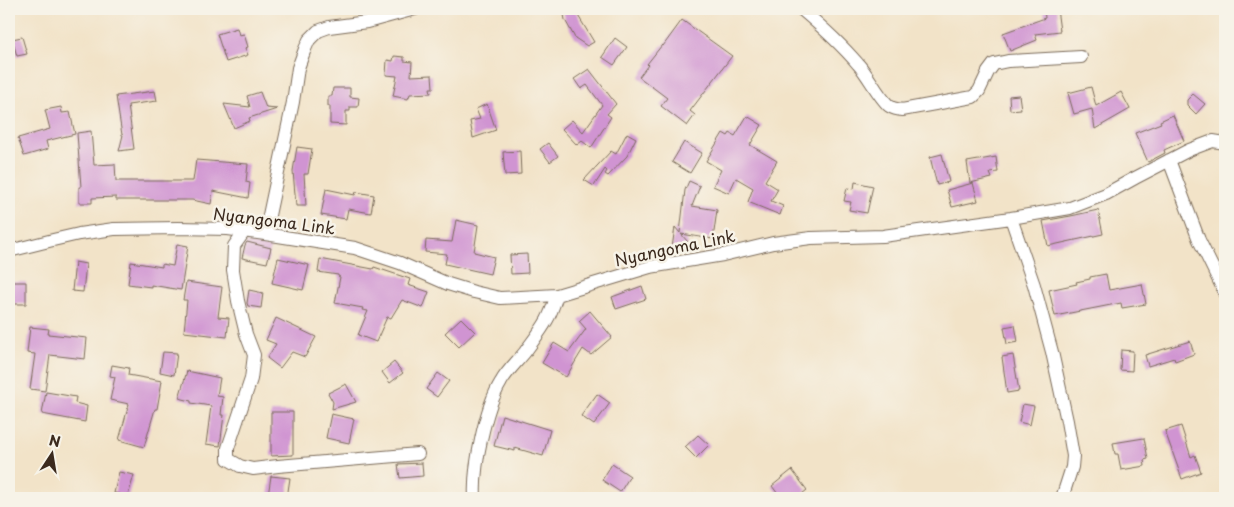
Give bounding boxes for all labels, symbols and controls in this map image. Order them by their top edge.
street label: Nyangoma Link [212,201,337,239]
street label: Nyangoma Link [612,222,737,271]
text: N [47,429,62,452]
north arrow [28,430,78,480]

